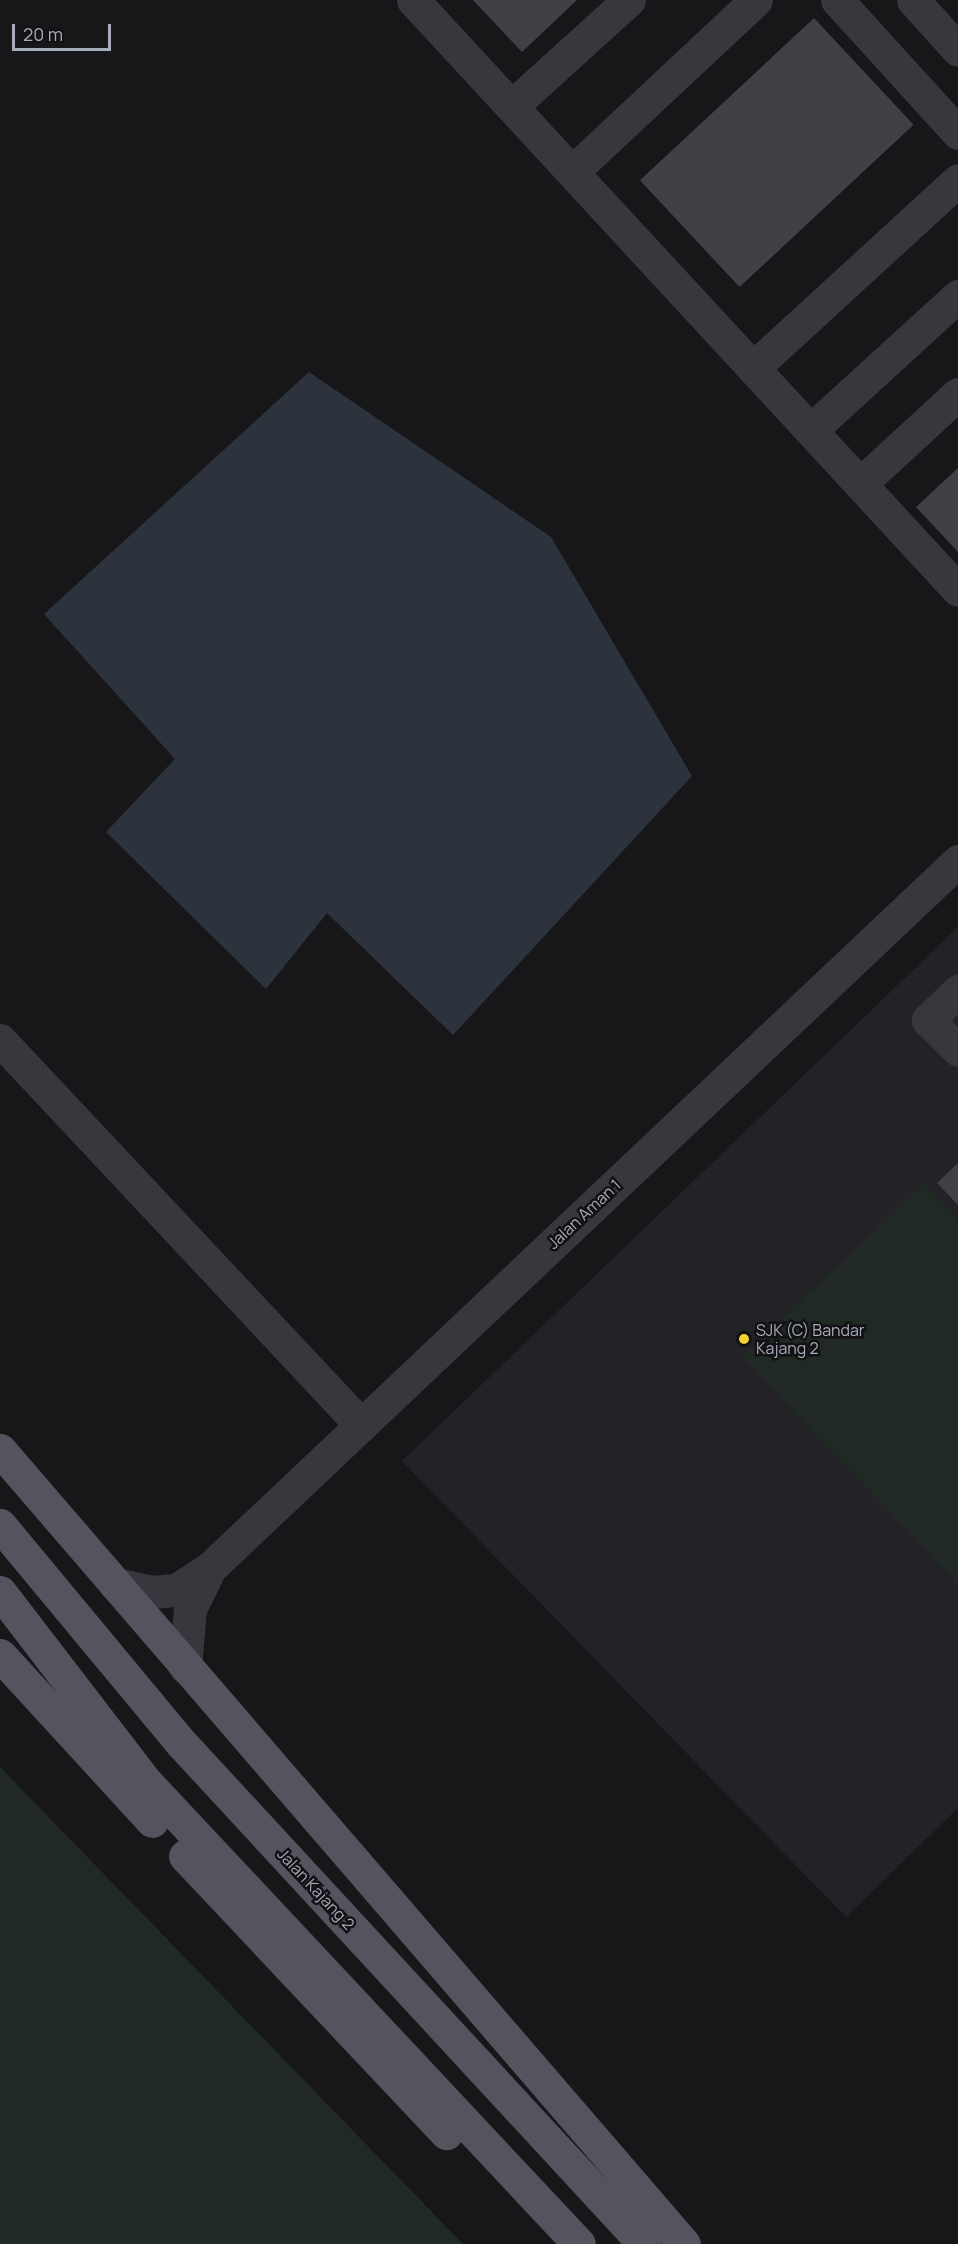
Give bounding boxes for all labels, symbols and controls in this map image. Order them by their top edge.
scale bar [15,12,114,50]
text: 20 m [23,22,63,46]
street label: Jalan Aman 1 [543,1175,625,1253]
place label: SJK (C) Bandar Kajang 2 [756,1320,865,1358]
marker: SJK (C) Bandar Kajang 2 [737,1332,751,1346]
street label: Jalan Kajang 2 [273,1844,359,1934]

